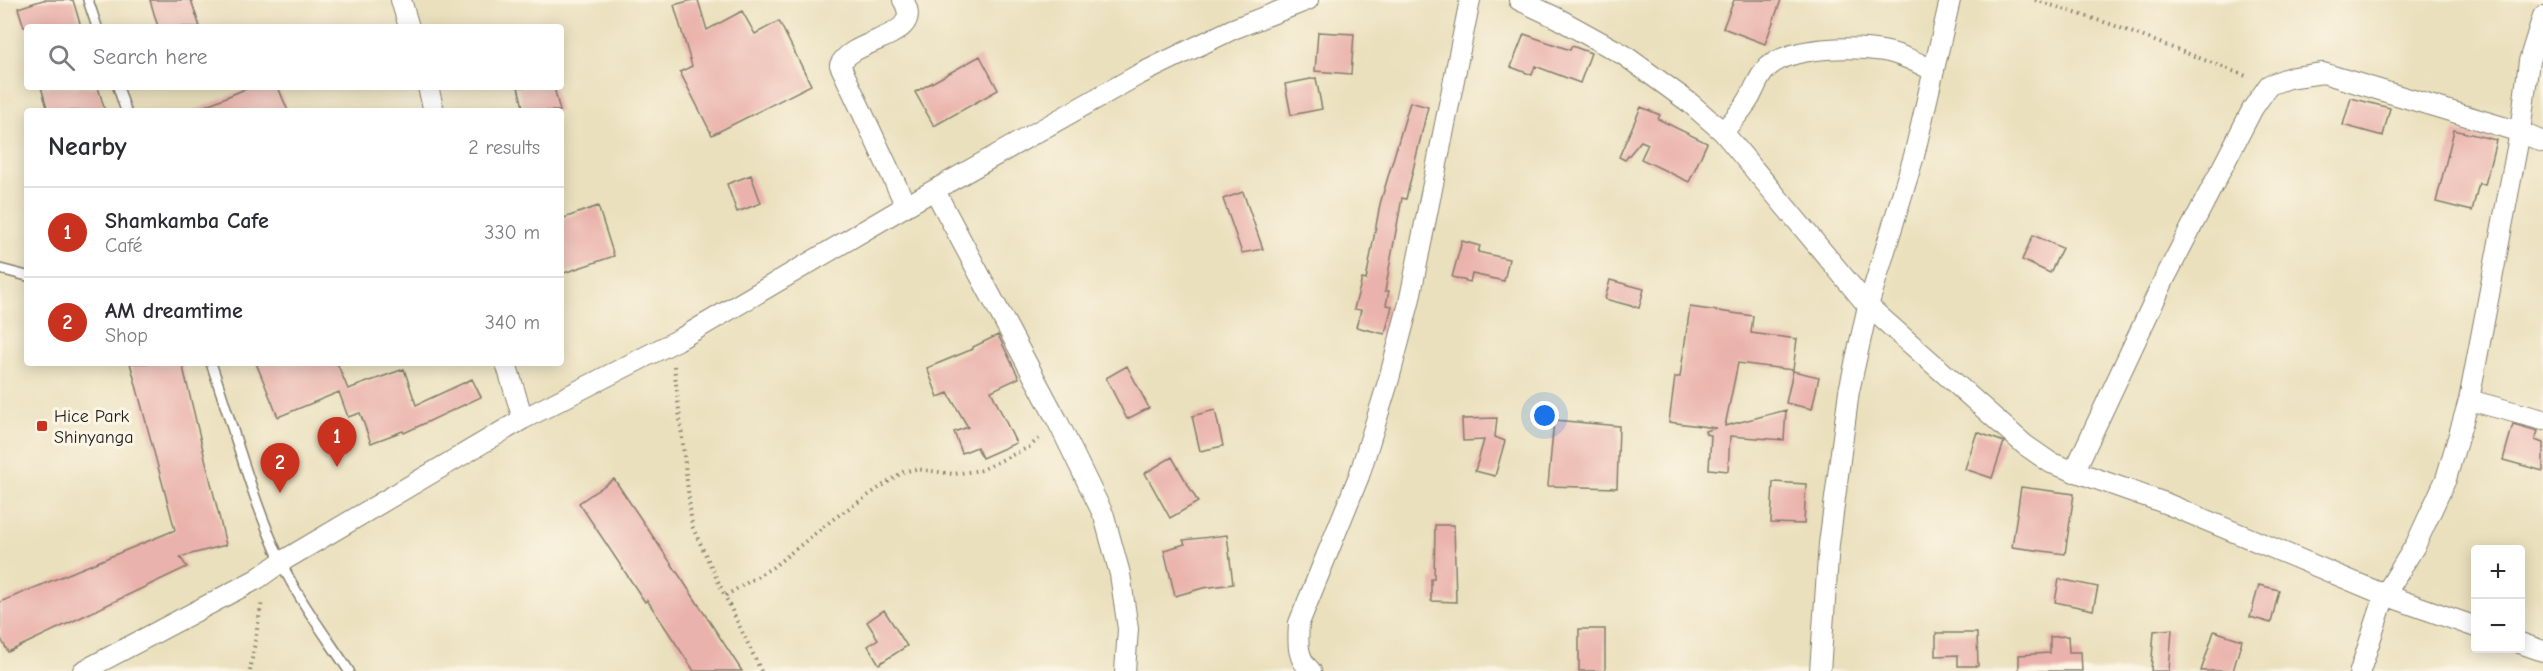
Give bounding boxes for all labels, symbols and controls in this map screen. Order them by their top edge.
search box [24,24,564,90]
icon: search [45,41,78,74]
text: Search here [93,44,208,70]
text: Nearby [48,132,127,162]
text: 2 results [468,136,540,159]
text: Shamkamba Cafe [105,208,269,234]
text: 1 [64,221,71,244]
text: 330 m [484,221,540,244]
text: Café [105,234,143,257]
text: AM dreamtime [105,298,243,324]
text: 2 [63,311,72,334]
text: 340 m [485,311,540,334]
text: Shop [105,324,148,347]
your location [1530,401,1559,430]
place label: Hice Park Shinyanga [54,406,133,448]
pin: 1 [318,418,356,467]
marker: Hice Park Shinyanga [35,419,49,433]
pin: 2 [260,444,300,493]
map controls [2471,545,2525,653]
button: + [2471,545,2525,599]
button: − [2471,599,2525,653]

